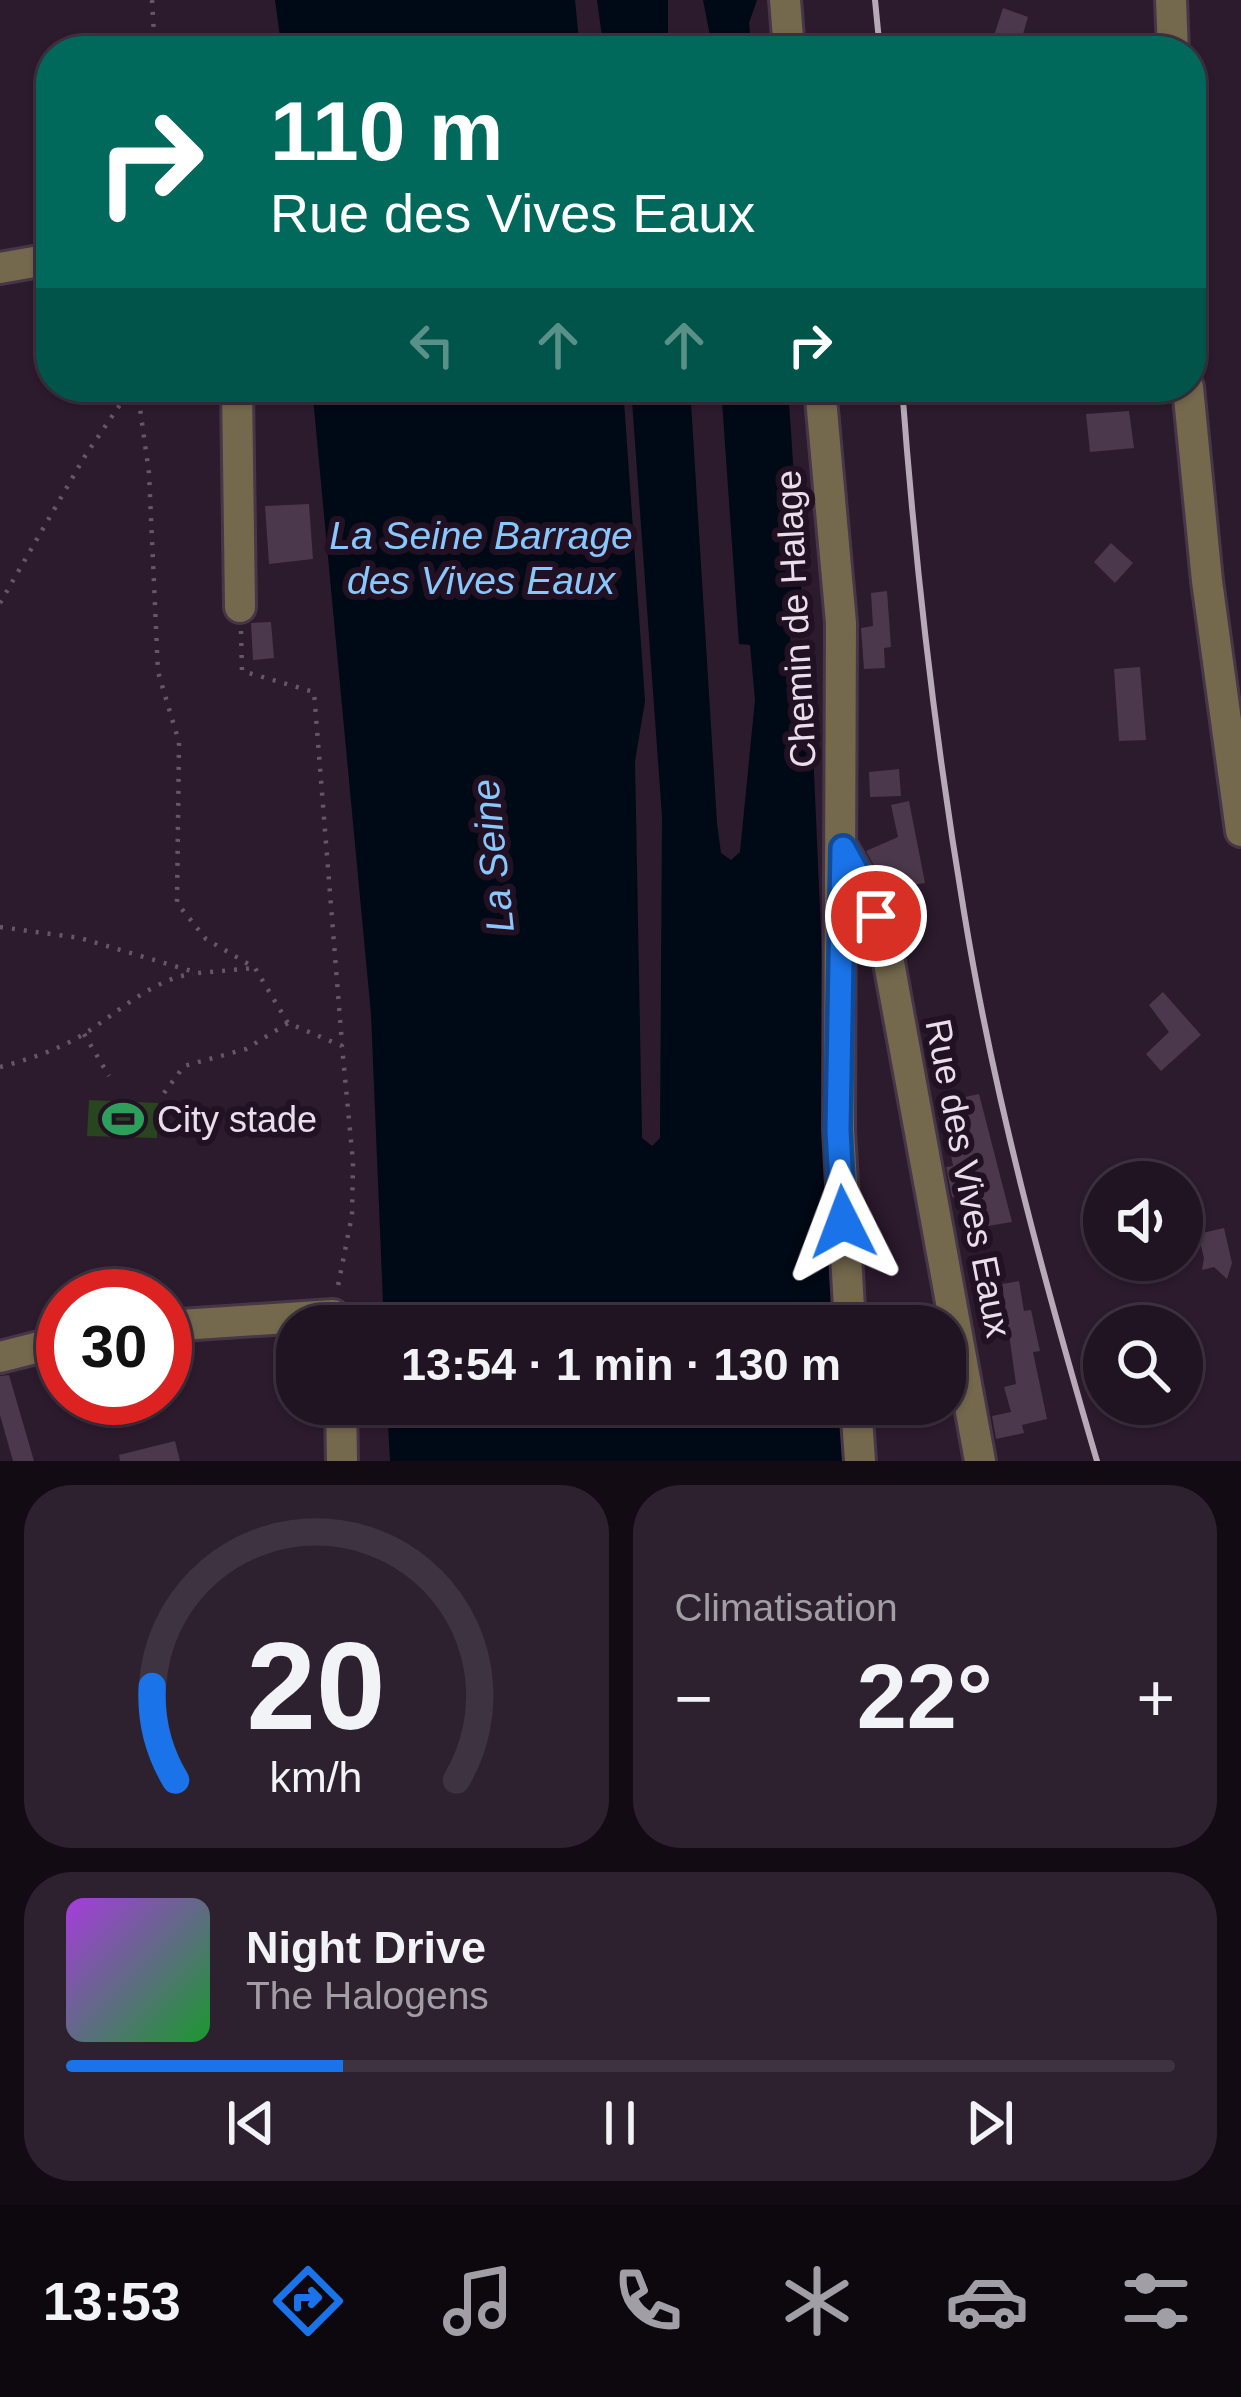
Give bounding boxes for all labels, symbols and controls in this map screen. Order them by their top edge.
icon: right [72,84,228,240]
text: 110 m [270,84,504,178]
text: Rue des Vives Eaux [270,183,755,243]
icon: left [399,312,465,378]
icon: ahead [525,312,591,378]
icon: ahead [651,312,717,378]
icon: right [777,312,843,378]
street label: Chemin de Halage [767,469,824,769]
water label: La Seine Barrage des Vives Eaux [329,514,633,602]
water label: La Seine [463,777,522,935]
pin [825,865,927,967]
icon: arrive [843,883,909,949]
street label: Rue des Vives Eaux [918,1015,1019,1341]
sports icon: City stade [100,1096,146,1142]
place label: City stade [157,1099,317,1140]
position arrow [780,1159,906,1285]
map controls [1083,1161,1203,1425]
button: sound [1083,1161,1203,1281]
speed limit sign: 30 [36,1269,192,1425]
button: search [1083,1305,1203,1425]
text: 13:54 · 1 min · 130 m [401,1339,841,1390]
text: Climatisation [675,1586,898,1629]
text: 20 [247,1616,386,1755]
text: 22° [857,1647,993,1747]
text: − [675,1661,713,1735]
text: + [1136,1661,1175,1735]
text: km/h [270,1752,363,1800]
text: Night Drive [246,1922,486,1973]
text: The Halogens [246,1974,489,2017]
icon: previous [218,2090,284,2156]
icon: pause [587,2090,653,2156]
icon: next [957,2090,1023,2156]
icon: directions [266,2259,350,2343]
icon: music [436,2259,520,2343]
icon: phone [606,2259,690,2343]
icon: climate [775,2259,859,2343]
icon: car [945,2259,1029,2343]
icon: filters [1114,2259,1198,2343]
text: 13:53 [43,2271,181,2331]

